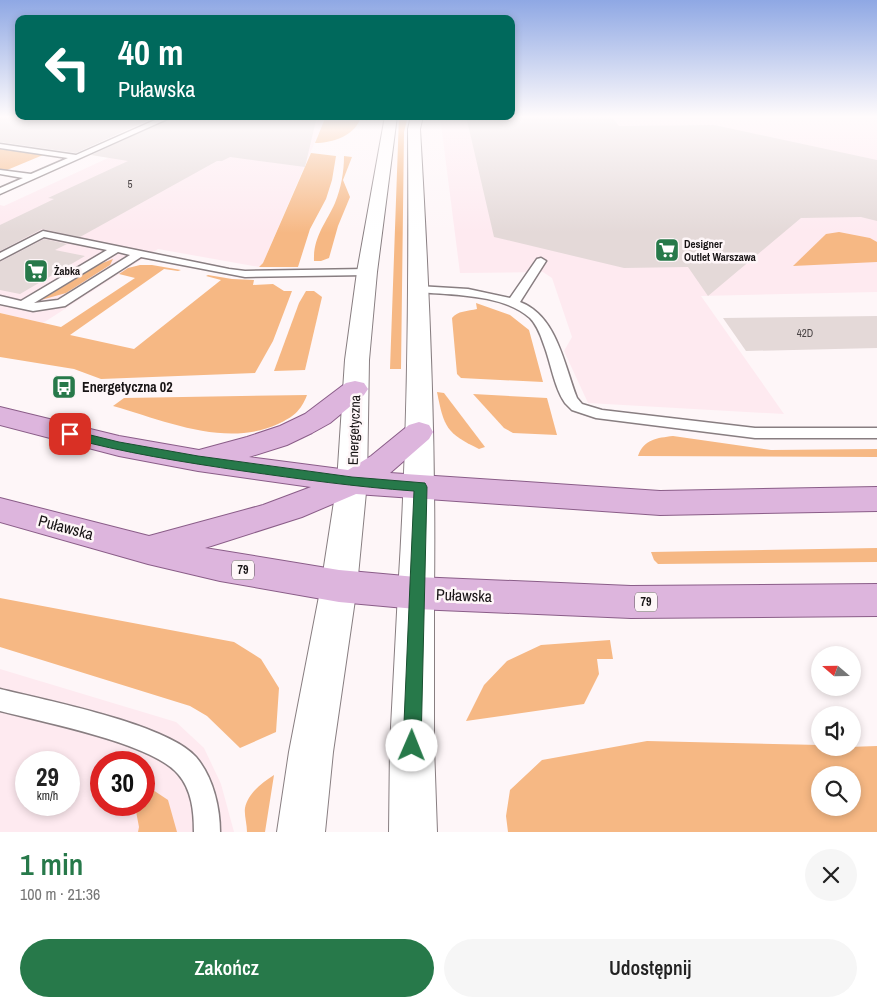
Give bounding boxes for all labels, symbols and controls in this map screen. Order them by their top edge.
text: 40 m [118,29,183,76]
icon: left [35,35,100,100]
text: Puławska [118,74,195,104]
house number: 5 [127,177,133,191]
supermarket icon: Designer Outlet Warszawa [654,237,680,263]
place label: Designer Outlet Warszawa [684,237,756,264]
supermarket icon: Żabka [23,258,49,284]
place label: Żabka [54,264,80,278]
house number: 42D [797,326,813,340]
bus stop icon: Energetyczna 02 [51,374,77,400]
place label: Energetyczna 02 [82,378,173,396]
street label: Energetyczna [344,394,364,465]
pin [49,413,91,455]
icon: arrive [56,420,84,448]
street label: Puławska [36,509,97,545]
road number: 79 [232,560,254,580]
street label: Puławska [436,583,493,607]
road number: 79 [635,592,657,612]
north arrow [811,646,861,696]
map controls [811,646,861,816]
button: sound [811,706,861,756]
position arrow [385,719,437,771]
speed limit sign: 30 [90,751,155,816]
text: 29 [36,760,59,794]
button: search [811,766,861,816]
text: km/h [37,788,58,804]
text: 1 min [20,844,83,884]
button: close [805,849,857,901]
text: 100 m · 21:36 [20,883,100,905]
button: Zakończ [20,939,434,997]
button: Udostępnij [444,939,857,997]

